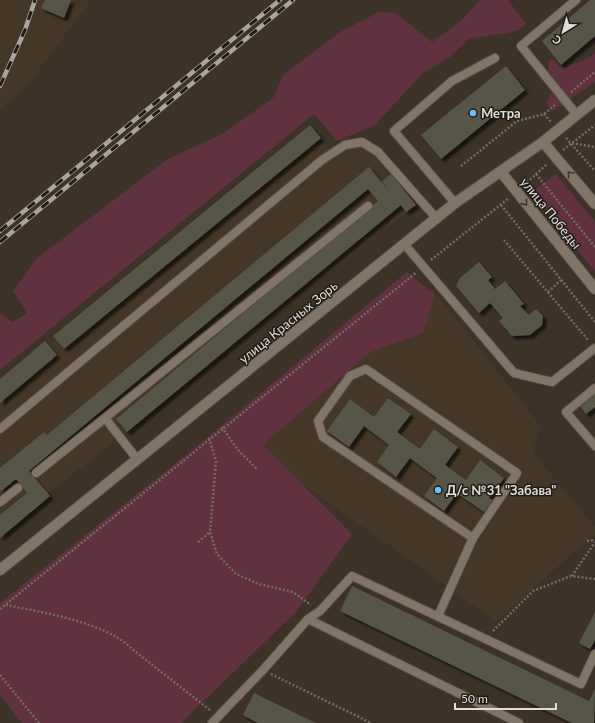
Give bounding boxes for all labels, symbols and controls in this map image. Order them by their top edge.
north arrow [543,12,583,52]
text: С [549,33,564,48]
place label: Метра [481,105,521,121]
marker: Метра [468,108,478,118]
one-way arrow [568,171,575,178]
street label: улица Победы [517,174,585,252]
one-way arrow [521,198,528,205]
street label: улица Красных Зорь [235,277,341,367]
place label: Д/с №31 "Забава" [446,482,556,498]
marker: Д/с №31 "Забава" [433,485,443,495]
scale bar [455,685,556,711]
text: 50 m [461,691,488,706]

